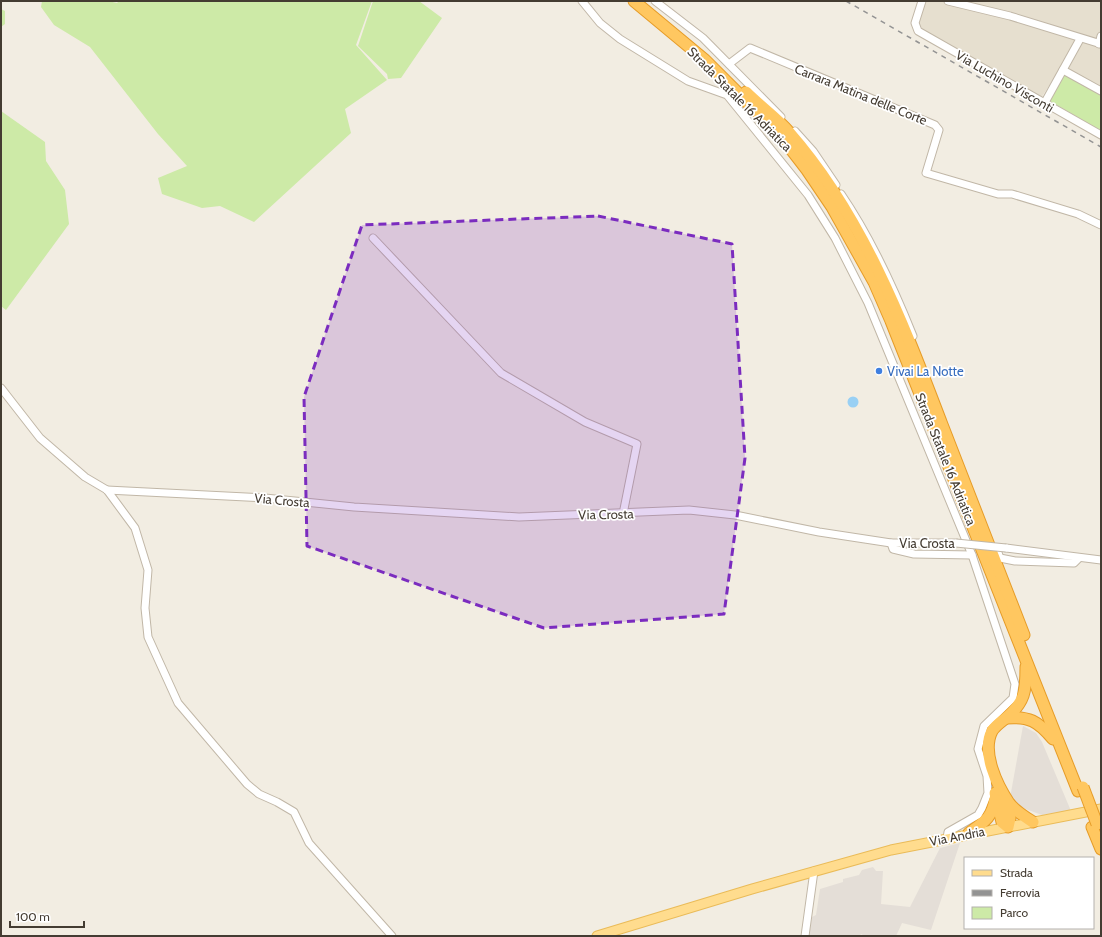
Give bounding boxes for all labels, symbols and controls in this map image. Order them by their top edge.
street label: Strada Statale 16 Adriatica [684,43,796,155]
street label: Via Luchino Visconti [953,46,1057,116]
street label: Carrara Matina delle Corte [792,60,930,128]
place label: Vivai La Notte [887,363,964,379]
marker: Vivai La Notte [874,366,884,376]
street label: Strada Statale 16 Adriatica [912,390,980,528]
street label: Via Crosta [254,490,311,510]
street label: Via Crosta [578,506,635,522]
street label: Via Crosta [899,535,955,551]
street label: Via Andria [928,823,987,849]
legend [964,857,1094,929]
text: Strada [1000,865,1033,880]
text: Ferrovia [1000,885,1040,900]
scale bar [10,903,84,929]
text: Parco [1000,905,1028,920]
text: 100 m [16,909,50,924]

